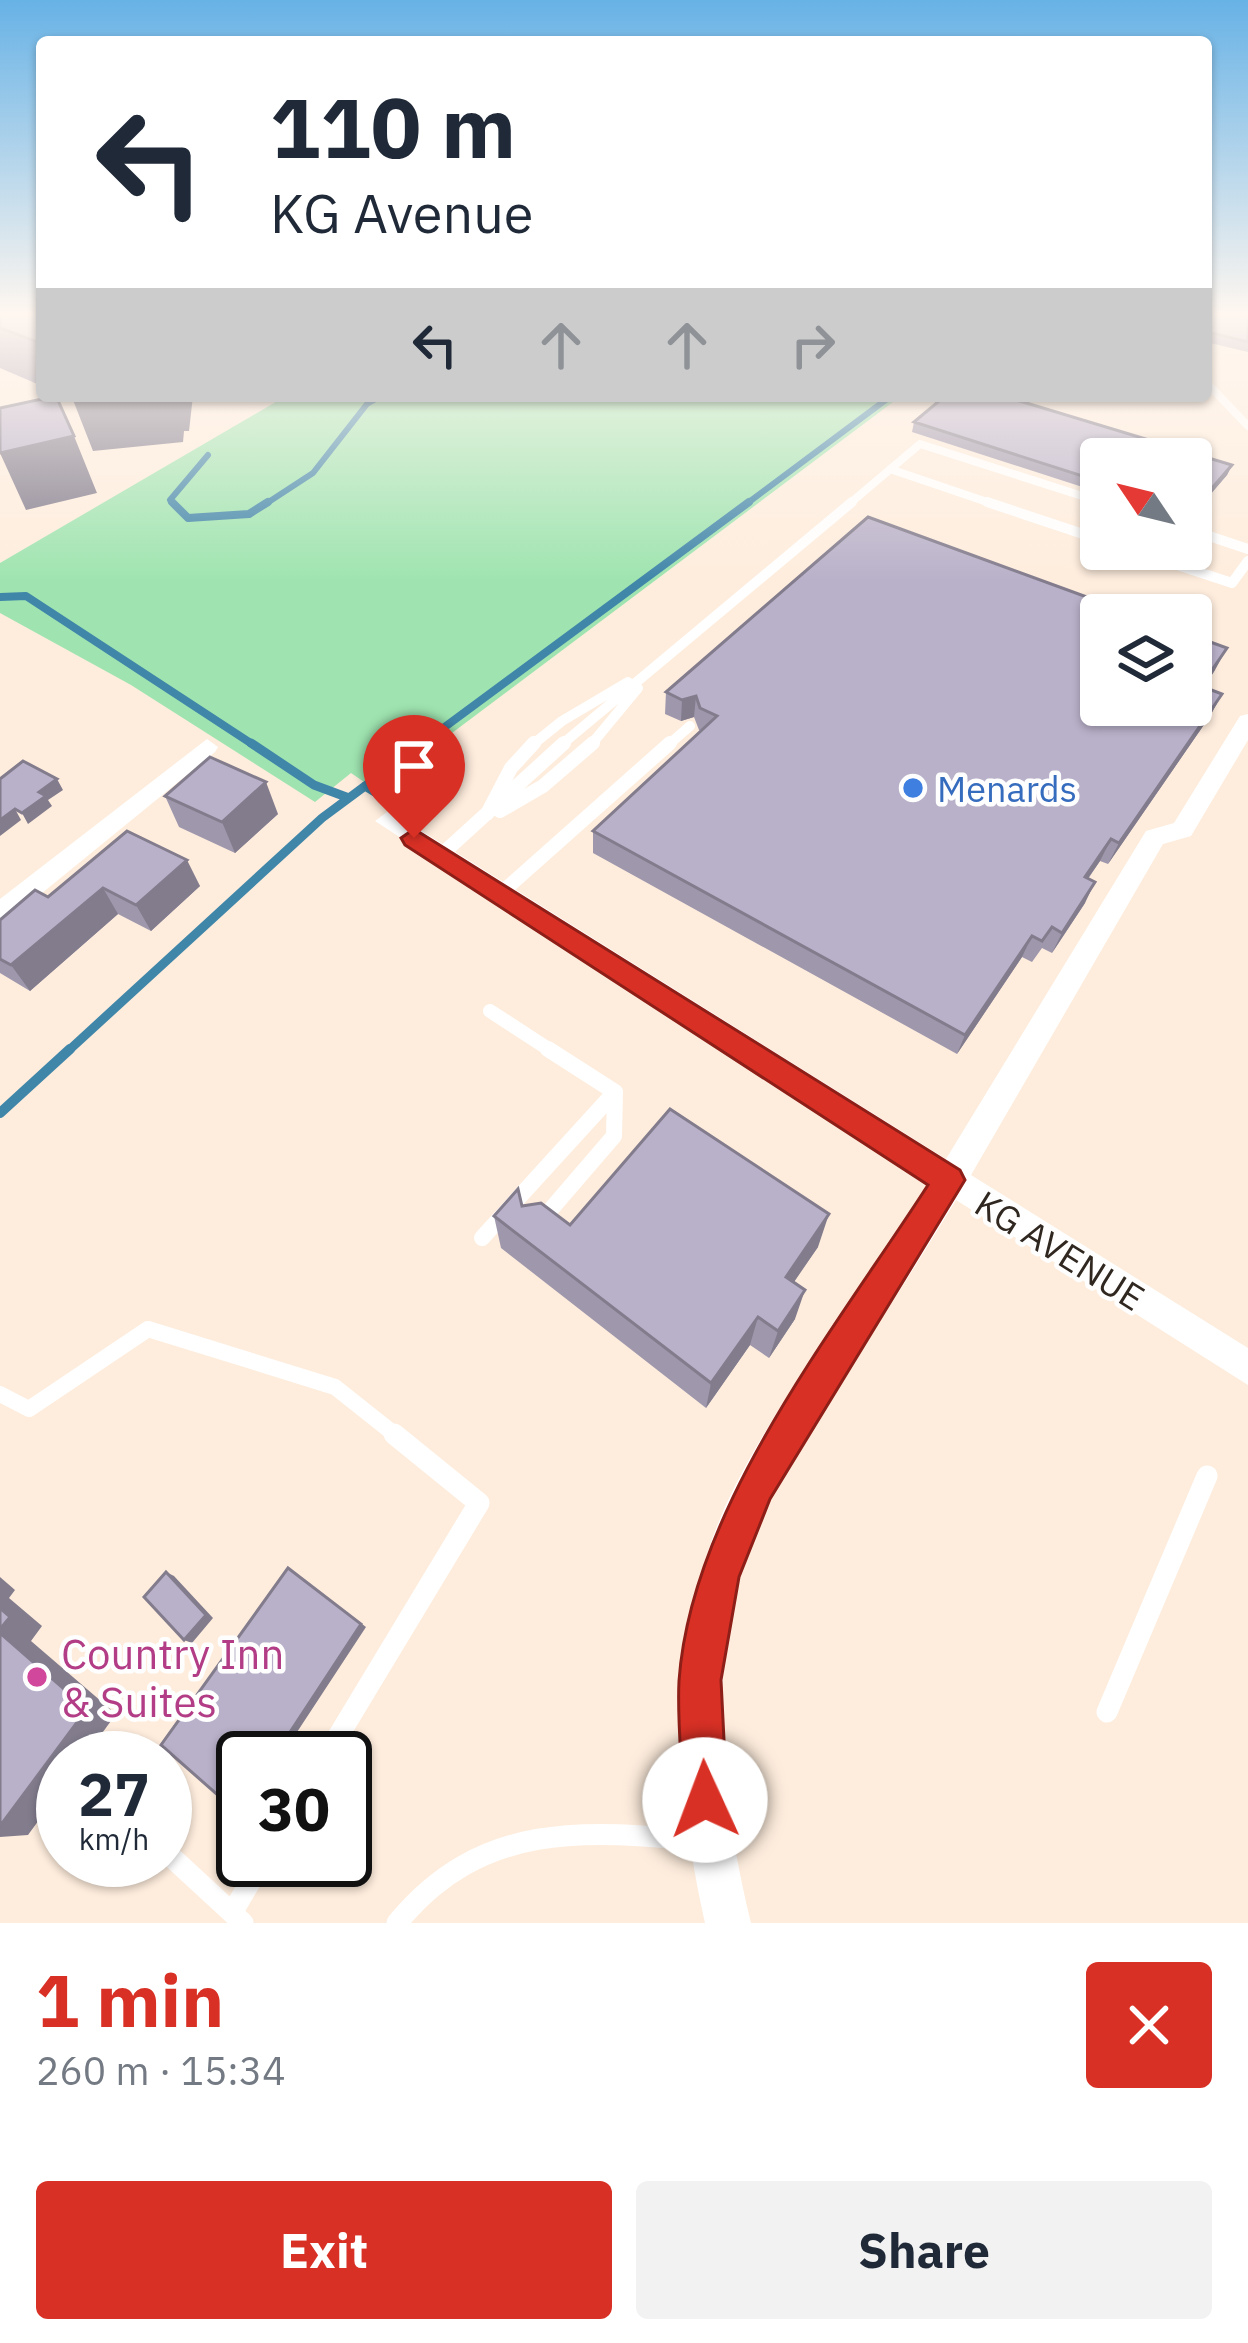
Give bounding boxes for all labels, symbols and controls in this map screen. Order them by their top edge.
text: 110 m [270,72,516,181]
icon: left [72,84,228,240]
text: KG Avenue [270,178,533,248]
icon: left [402,312,468,378]
icon: ahead [528,312,594,378]
icon: ahead [654,312,720,378]
icon: right [780,312,846,378]
north arrow [1080,438,1212,570]
map controls [1080,438,1212,726]
button: layers [1080,594,1212,726]
pin [363,715,465,838]
icon: arrive [381,733,447,799]
place label: Menards [937,765,1077,812]
marker: Menards [900,775,926,801]
street label: KG AVENUE [967,1180,1153,1320]
place label: Country Inn & Suites [61,1626,284,1729]
marker: Country Inn & Suites [24,1664,50,1690]
speed limit sign: 30 [216,1731,372,1887]
position arrow [642,1737,768,1863]
text: 27 [78,1754,150,1833]
text: km/h [79,1819,149,1858]
text: 1 min [36,1953,224,2047]
button: close [1086,1962,1212,2088]
text: 260 m · 15:34 [36,2045,286,2096]
button: Exit [36,2181,612,2319]
button: Share [636,2181,1212,2319]

